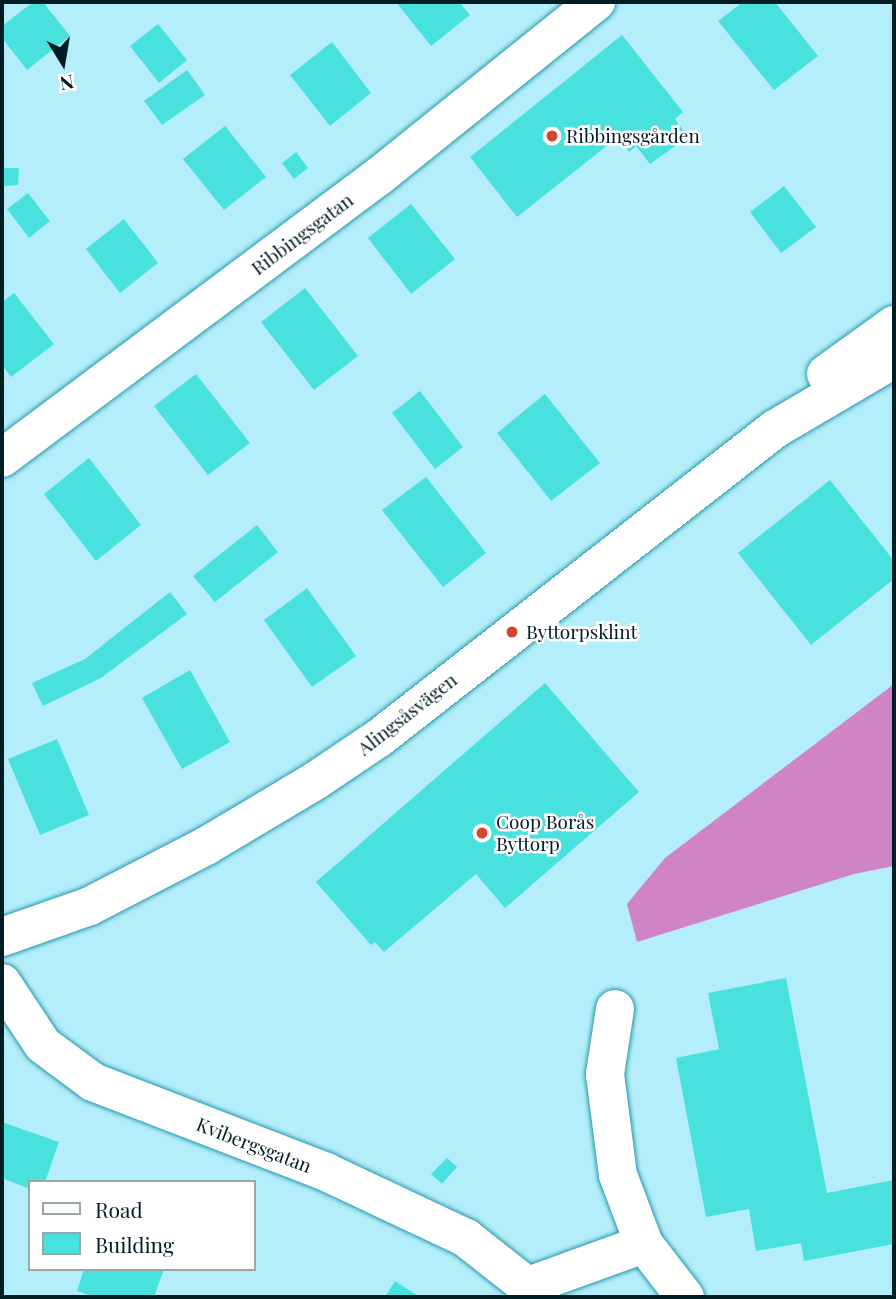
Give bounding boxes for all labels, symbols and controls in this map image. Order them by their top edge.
north arrow [28,28,98,98]
text: N [58,70,76,98]
place label: Ribbingsgården [566,125,700,147]
marker: Ribbingsgården [544,128,560,144]
street label: Ribbingsgatan [247,188,357,280]
place label: Byttorpsklint [526,621,637,643]
marker: Byttorpsklint [504,624,520,640]
street label: Alingsåsvägen [353,668,461,760]
place label: Coop Borås Byttorp [496,811,594,855]
marker: Coop Borås Byttorp [474,825,490,841]
street label: Kvibergsgatan [193,1113,315,1177]
legend [28,1180,256,1271]
text: Road [95,1195,143,1223]
text: Building [95,1230,174,1258]

